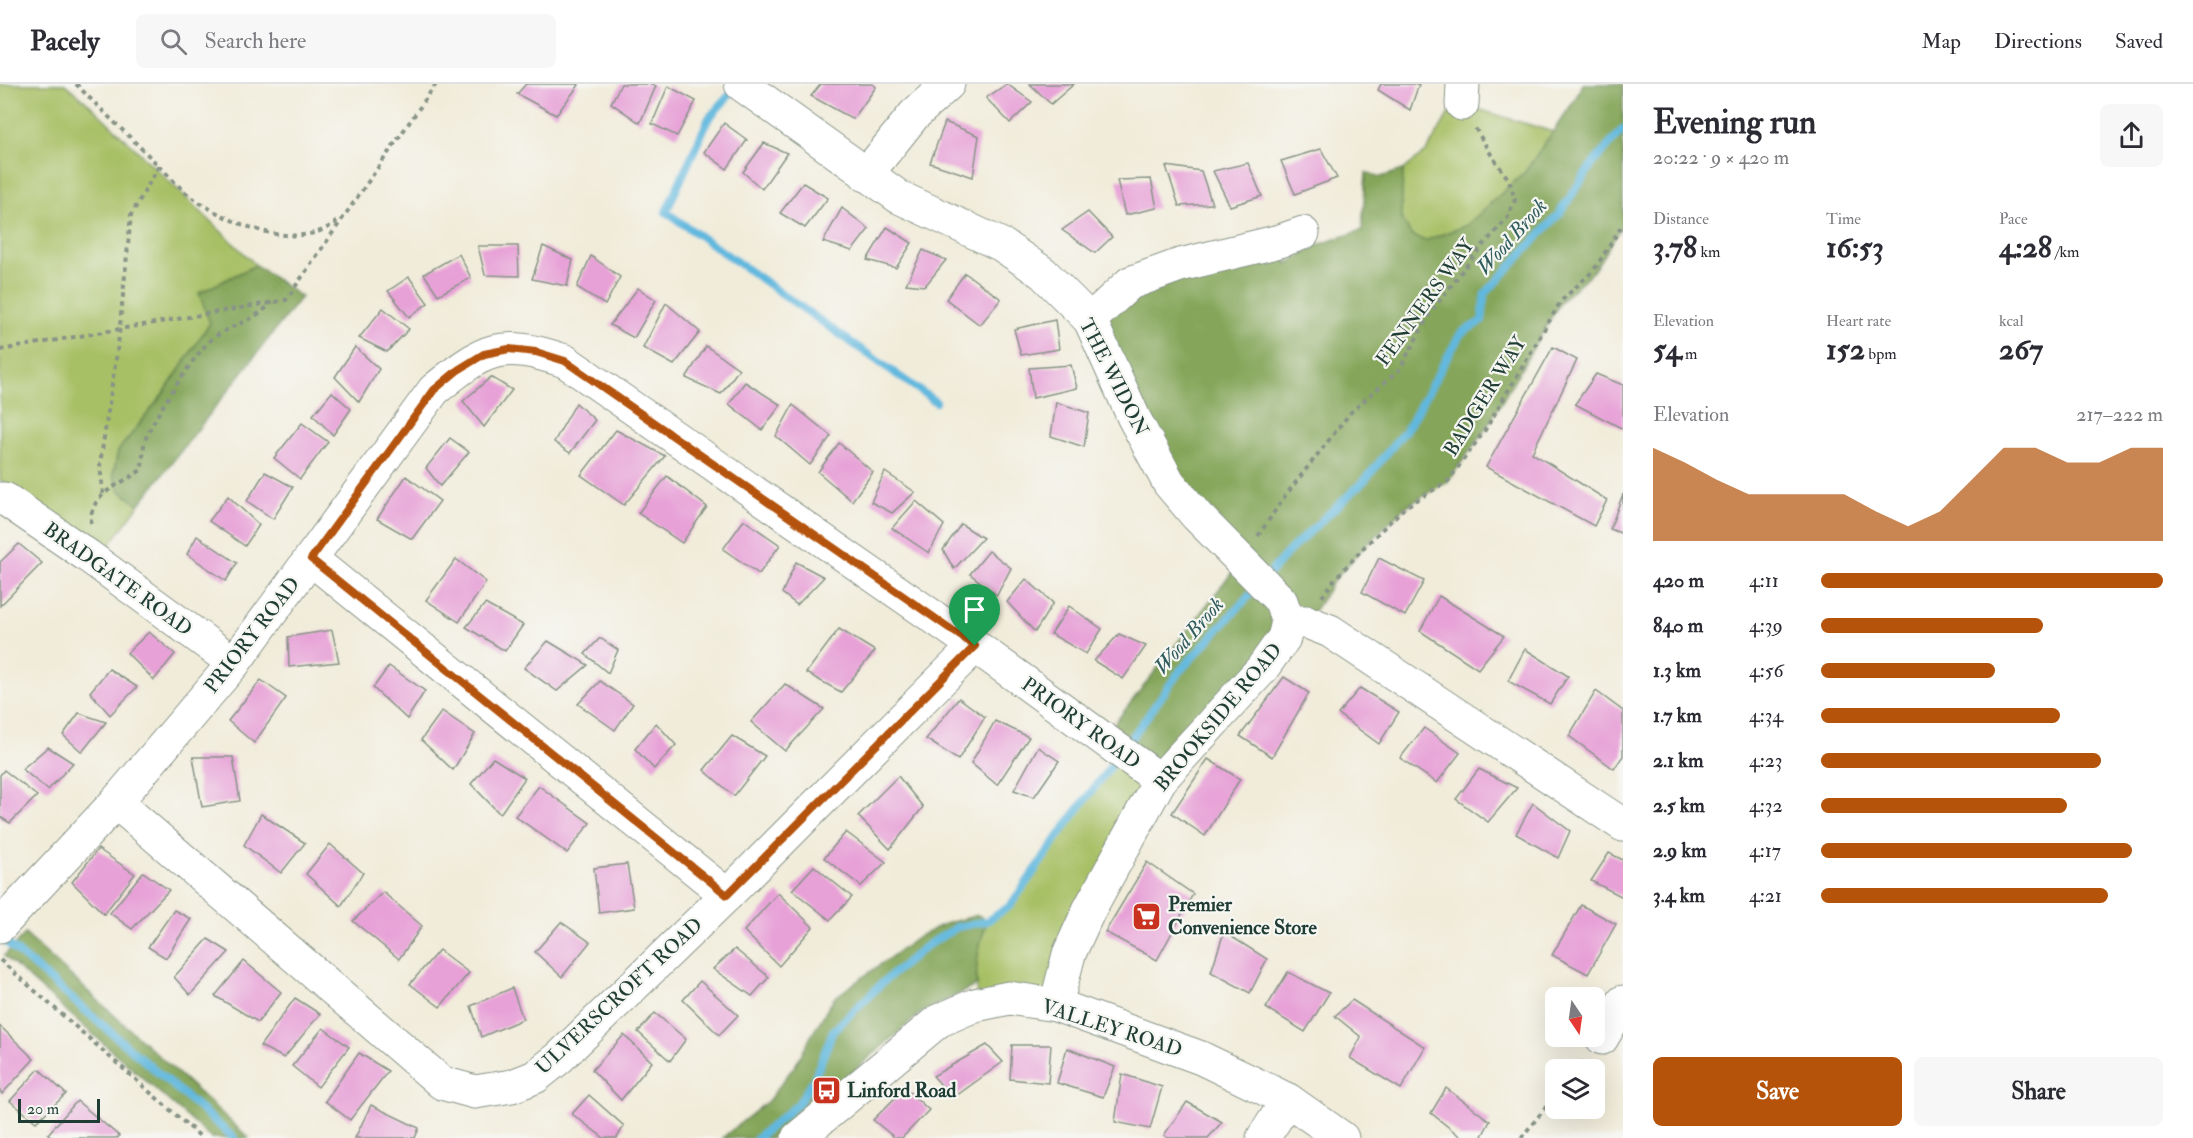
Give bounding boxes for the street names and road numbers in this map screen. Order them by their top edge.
street label: FENNERS WAY [1370,232,1480,371]
street label: THE WIDON [1074,314,1154,440]
street label: BADGER WAY [1438,330,1533,461]
street label: BRADGATE ROAD [39,517,197,641]
street label: PRIORY ROAD [199,572,305,698]
street label: BROOKSIDE ROAD [1149,638,1287,796]
street label: PRIORY ROAD [1017,672,1145,774]
street label: ULVERSCROFT ROAD [530,912,708,1080]
street label: VALLEY ROAD [1039,994,1185,1062]

